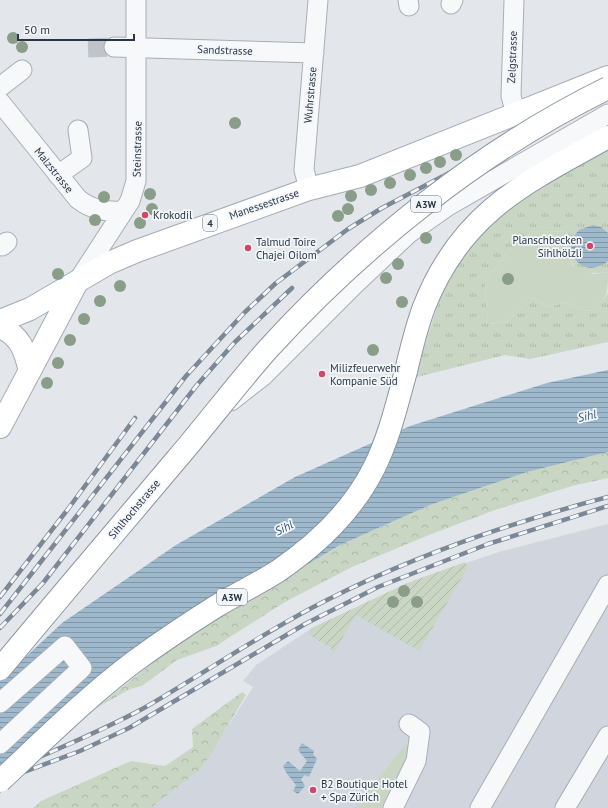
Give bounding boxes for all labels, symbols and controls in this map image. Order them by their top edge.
scale bar [18,16,134,42]
text: 50 m [24,22,50,37]
street label: Zelgstrasse [504,30,520,84]
street label: Sandstrasse [197,42,253,58]
street label: Wuhrstrasse [301,66,319,124]
street label: Steinstrasse [130,120,144,177]
street label: Malzstrasse [31,144,77,196]
street label: Manessestrasse [227,185,301,223]
road number: A3W [411,196,441,212]
place label: Krokodil [153,208,193,222]
marker: Krokodil [140,210,150,220]
road number: 4 [203,215,217,231]
place label: Planschbecken Sihlhölzli [512,233,582,260]
place label: Talmud Toire Chajei Oilom [256,235,317,262]
marker: Planschbecken Sihlhölzli [585,241,595,251]
marker: Talmud Toire Chajei Oilom [243,243,253,253]
place label: Milizfeuerwehr Kompanie Süd [330,361,401,388]
marker: Milizfeuerwehr Kompanie Süd [317,369,327,379]
water label: Sihl [576,406,598,425]
street label: Sihlhochstrasse [105,476,163,542]
water label: Sihl [272,516,296,538]
road number: A3W [217,589,247,605]
place label: B2 Boutique Hotel + Spa Zürich [321,777,408,804]
marker: B2 Boutique Hotel + Spa Zürich [308,785,318,795]

